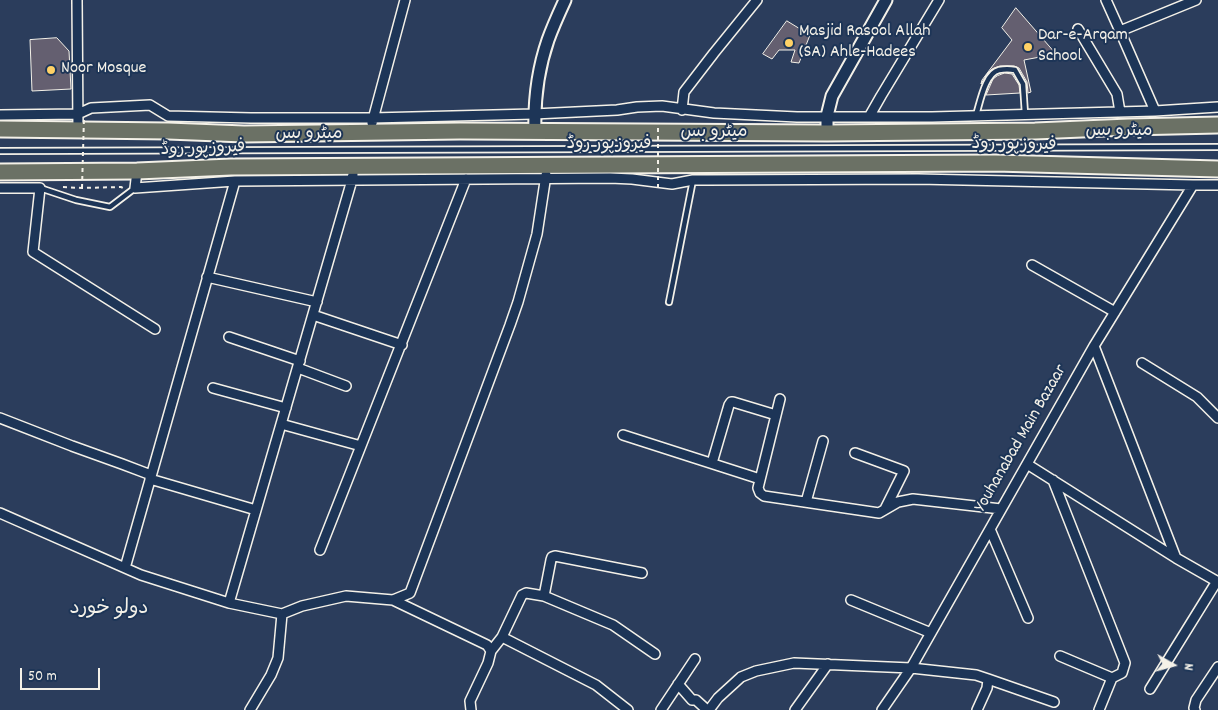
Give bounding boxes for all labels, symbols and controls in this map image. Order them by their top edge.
place label: Masjid Rasool Allah (SA) Ahle-Hadees [799,22,930,64]
place label: Dar-e-Arqam School [1038,26,1128,68]
marker: Masjid Rasool Allah (SA) Ahle-Hadees [783,37,795,49]
marker: Dar-e-Arqam School [1022,41,1034,53]
place label: Noor Mosque [61,59,147,81]
marker: Noor Mosque [45,64,57,76]
street label: میٹرو بس [1085,122,1153,144]
street label: میٹرو بس [680,123,748,145]
street label: میٹرو بس [275,125,343,147]
street label: فیروزپور روڈ [971,134,1057,158]
street label: فیروزپور روڈ [567,135,651,157]
street label: فیروزپور روڈ [160,138,246,162]
street label: Youhanabad Main Bazaar [971,361,1073,517]
district label: دولو خورد [69,598,149,622]
north arrow [1148,640,1198,690]
scale bar [22,658,102,690]
text: N [1178,662,1198,671]
text: 50 m [28,666,57,688]

